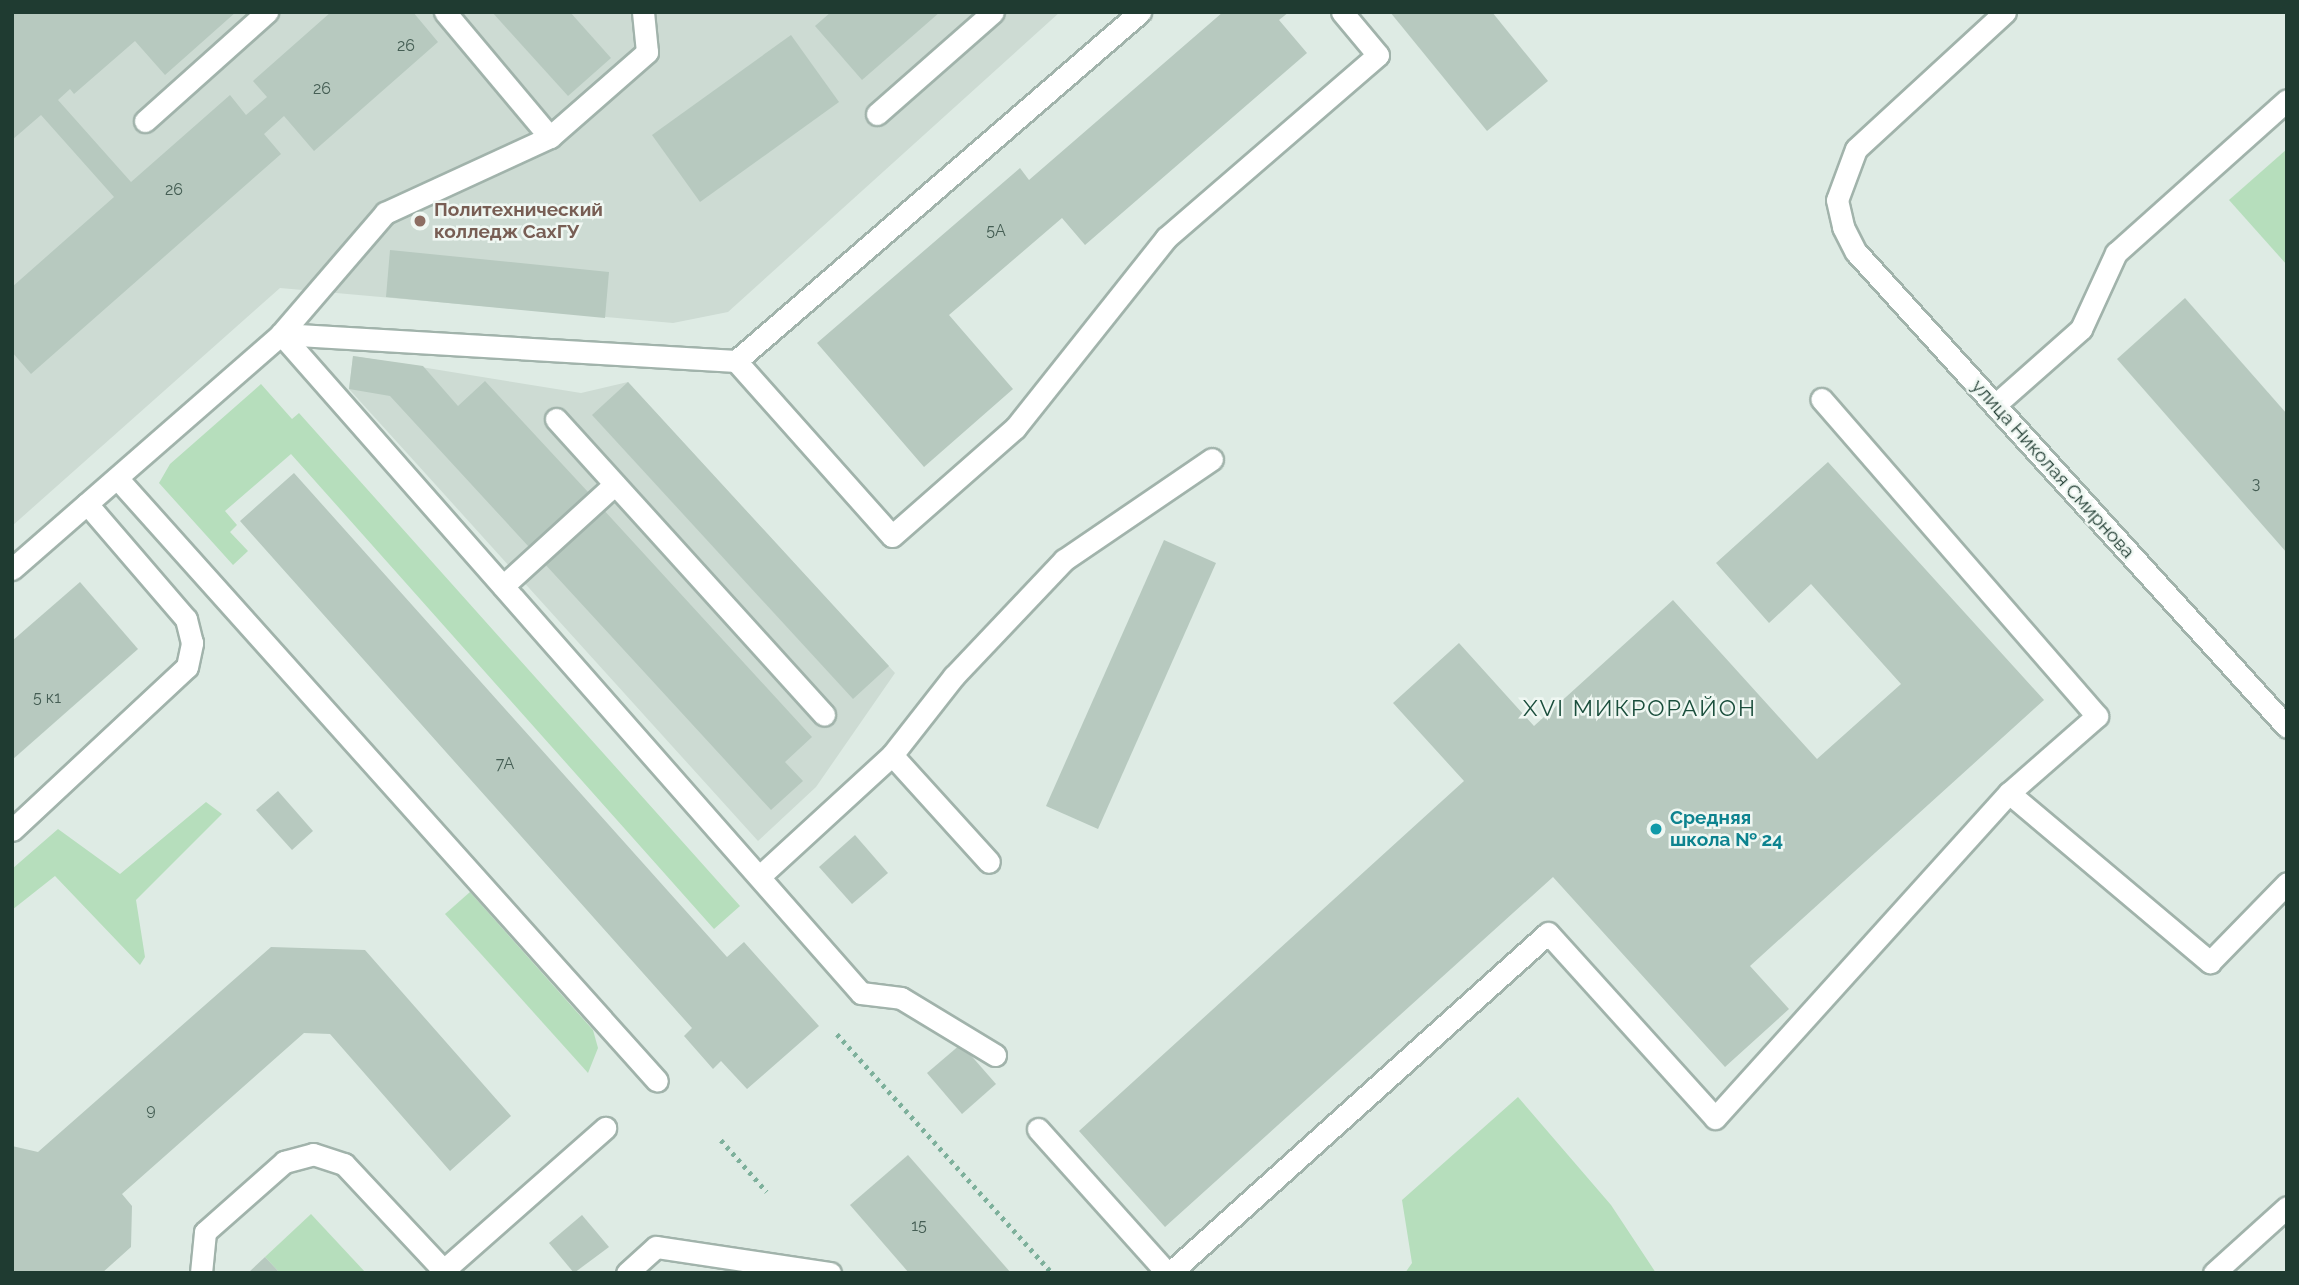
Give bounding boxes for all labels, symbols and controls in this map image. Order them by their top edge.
house number: 26 [397,36,415,56]
house number: 26 [313,79,331,99]
house number: 26 [165,180,183,200]
place label: Политехнический колледж СахГУ [434,199,603,243]
marker: Политехнический колледж СахГУ [412,213,428,229]
house number: 5А [986,221,1006,241]
street label: улица Николая Смирнова [1967,375,2139,563]
house number: 3 [2252,474,2260,494]
house number: 5 к1 [33,688,61,708]
district label: XVI МИКРОРАЙОН [1525,694,1755,722]
house number: 7А [496,754,514,774]
place label: Средняя школа № 24 [1670,807,1783,851]
marker: Средняя школа № 24 [1648,821,1664,837]
house number: 9 [146,1100,156,1120]
house number: 15 [911,1216,927,1236]

